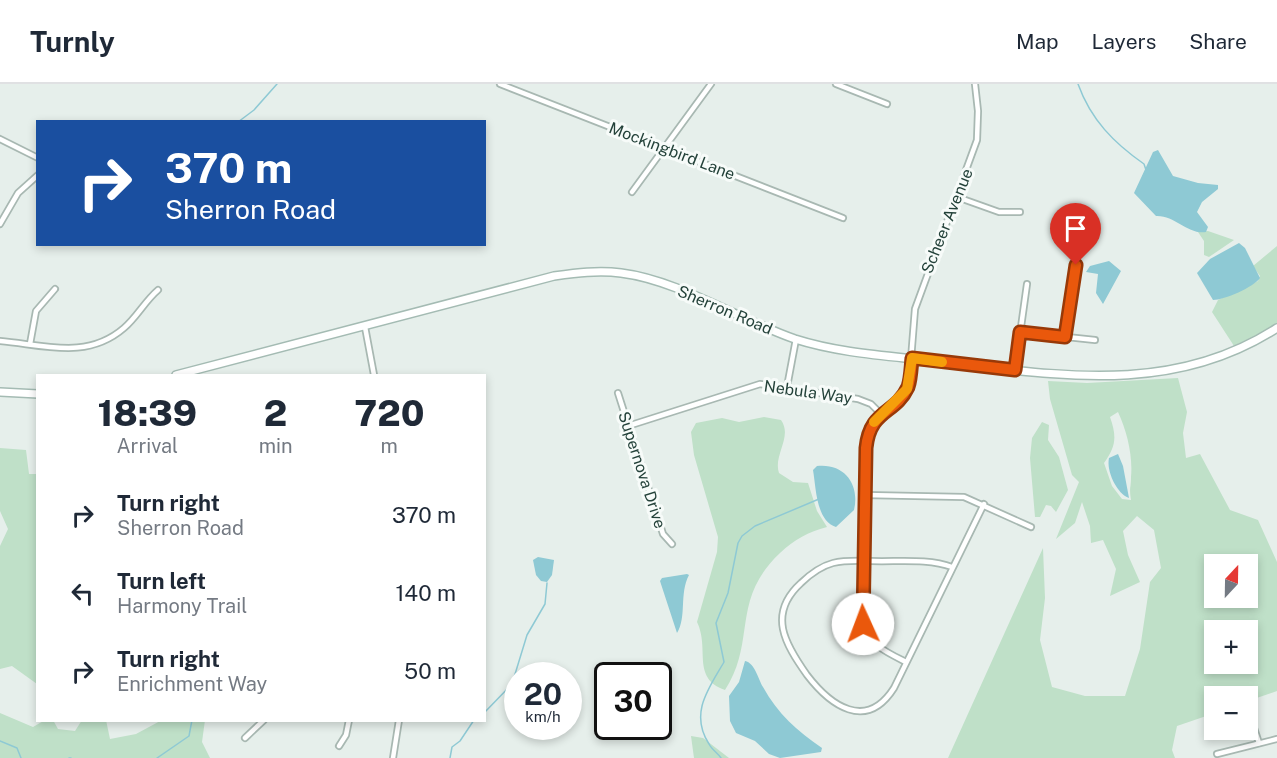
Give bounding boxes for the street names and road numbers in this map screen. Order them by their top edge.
street label: Mockingbird Lane [606,118,738,184]
street label: Scheer Avenue [917,166,977,276]
street label: Sherron Road [675,281,775,339]
street label: Nebula Way [763,376,854,408]
street label: Supernova Drive [614,409,670,531]

